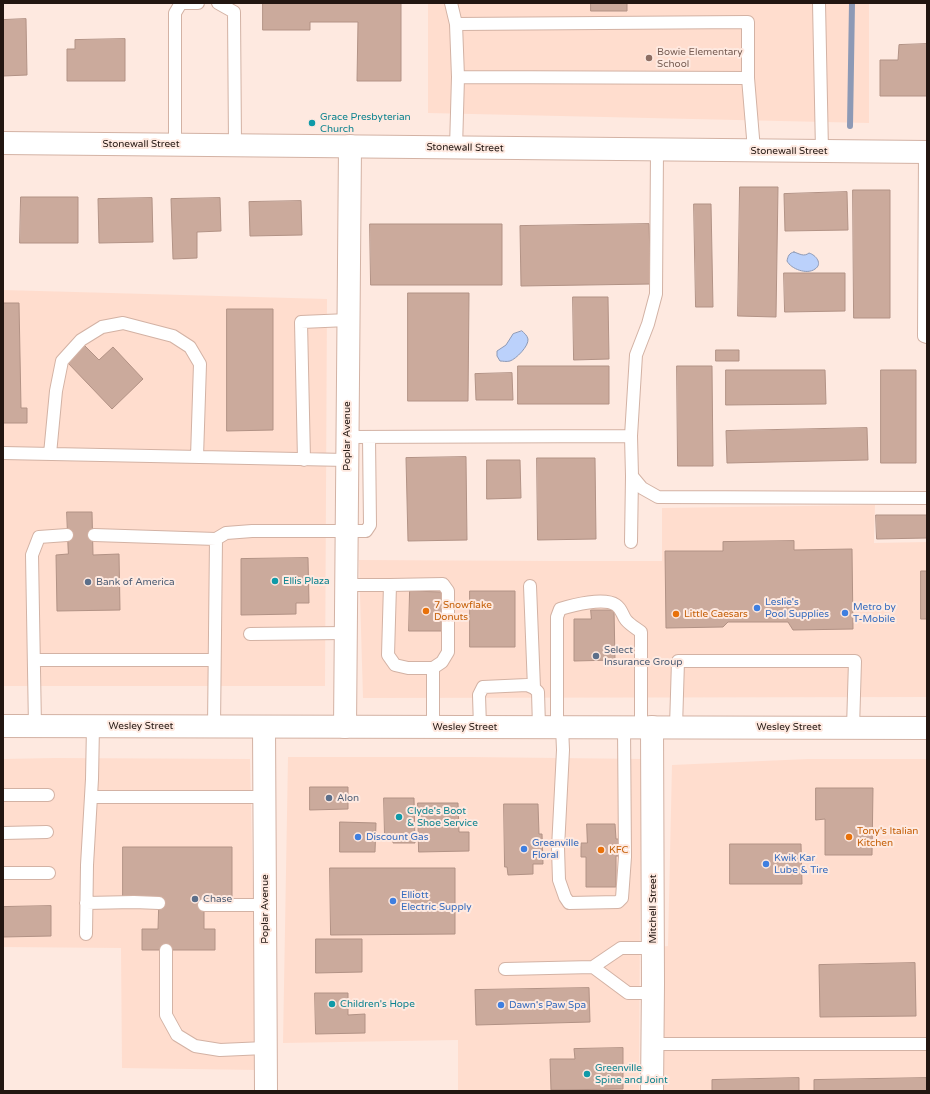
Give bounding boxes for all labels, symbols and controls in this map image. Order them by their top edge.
place label: Bowie Elementary School [657,46,743,70]
marker: Bowie Elementary School [644,53,654,63]
place label: Grace Presbyterian Church [320,111,411,134]
marker: Grace Presbyterian Church [307,118,317,128]
street label: Stonewall Street [102,138,180,150]
street label: Stonewall Street [426,141,504,155]
street label: Stonewall Street [750,145,828,157]
street label: Poplar Avenue [341,401,353,471]
place label: Ellis Plaza [283,575,330,587]
place label: Bank of America [96,576,175,588]
marker: Ellis Plaza [270,576,280,586]
marker: Bank of America [83,577,93,587]
place label: Leslie's Pool Supplies [765,596,829,620]
place label: 7 Snowflake Donuts [434,599,492,622]
place label: Metro by T-Mobile [853,601,896,624]
marker: Leslie's Pool Supplies [752,603,762,613]
marker: 7 Snowflake Donuts [421,606,431,616]
place label: Little Caesars [684,608,748,620]
marker: Metro by T-Mobile [840,608,850,618]
marker: Little Caesars [671,609,681,619]
place label: Select Insurance Group [604,644,683,668]
marker: Select Insurance Group [591,651,601,661]
street label: Wesley Street [109,720,173,732]
street label: Wesley Street [433,721,497,733]
street label: Wesley Street [757,721,821,733]
place label: Alon [337,792,359,804]
marker: Alon [324,793,334,803]
place label: Clyde's Boot & Shoe Service [407,805,478,828]
marker: Clyde's Boot & Shoe Service [394,812,404,822]
place label: Tony's Italian Kitchen [857,825,918,848]
place label: Discount Gas [366,831,429,843]
marker: Discount Gas [353,832,363,842]
marker: Tony's Italian Kitchen [844,832,854,842]
place label: Greenville Floral [532,837,579,860]
marker: Greenville Floral [519,844,529,854]
place label: KFC [609,844,629,856]
marker: KFC [596,845,606,855]
place label: Kwik Kar Lube & Tire [774,852,828,876]
marker: Kwik Kar Lube & Tire [761,859,771,869]
street label: Poplar Avenue [259,874,271,944]
street label: Mitchell Street [647,874,659,944]
place label: Elliott Electric Supply [401,889,472,912]
place label: Chase [203,893,232,905]
marker: Chase [190,894,200,904]
marker: Elliott Electric Supply [388,896,398,906]
place label: Children's Hope [340,998,415,1010]
marker: Children's Hope [327,999,337,1009]
place label: Dawn's Paw Spa [509,999,586,1011]
marker: Dawn's Paw Spa [496,1000,506,1010]
place label: Greenville Spine and Joint [595,1062,668,1086]
marker: Greenville Spine and Joint [582,1069,592,1079]

